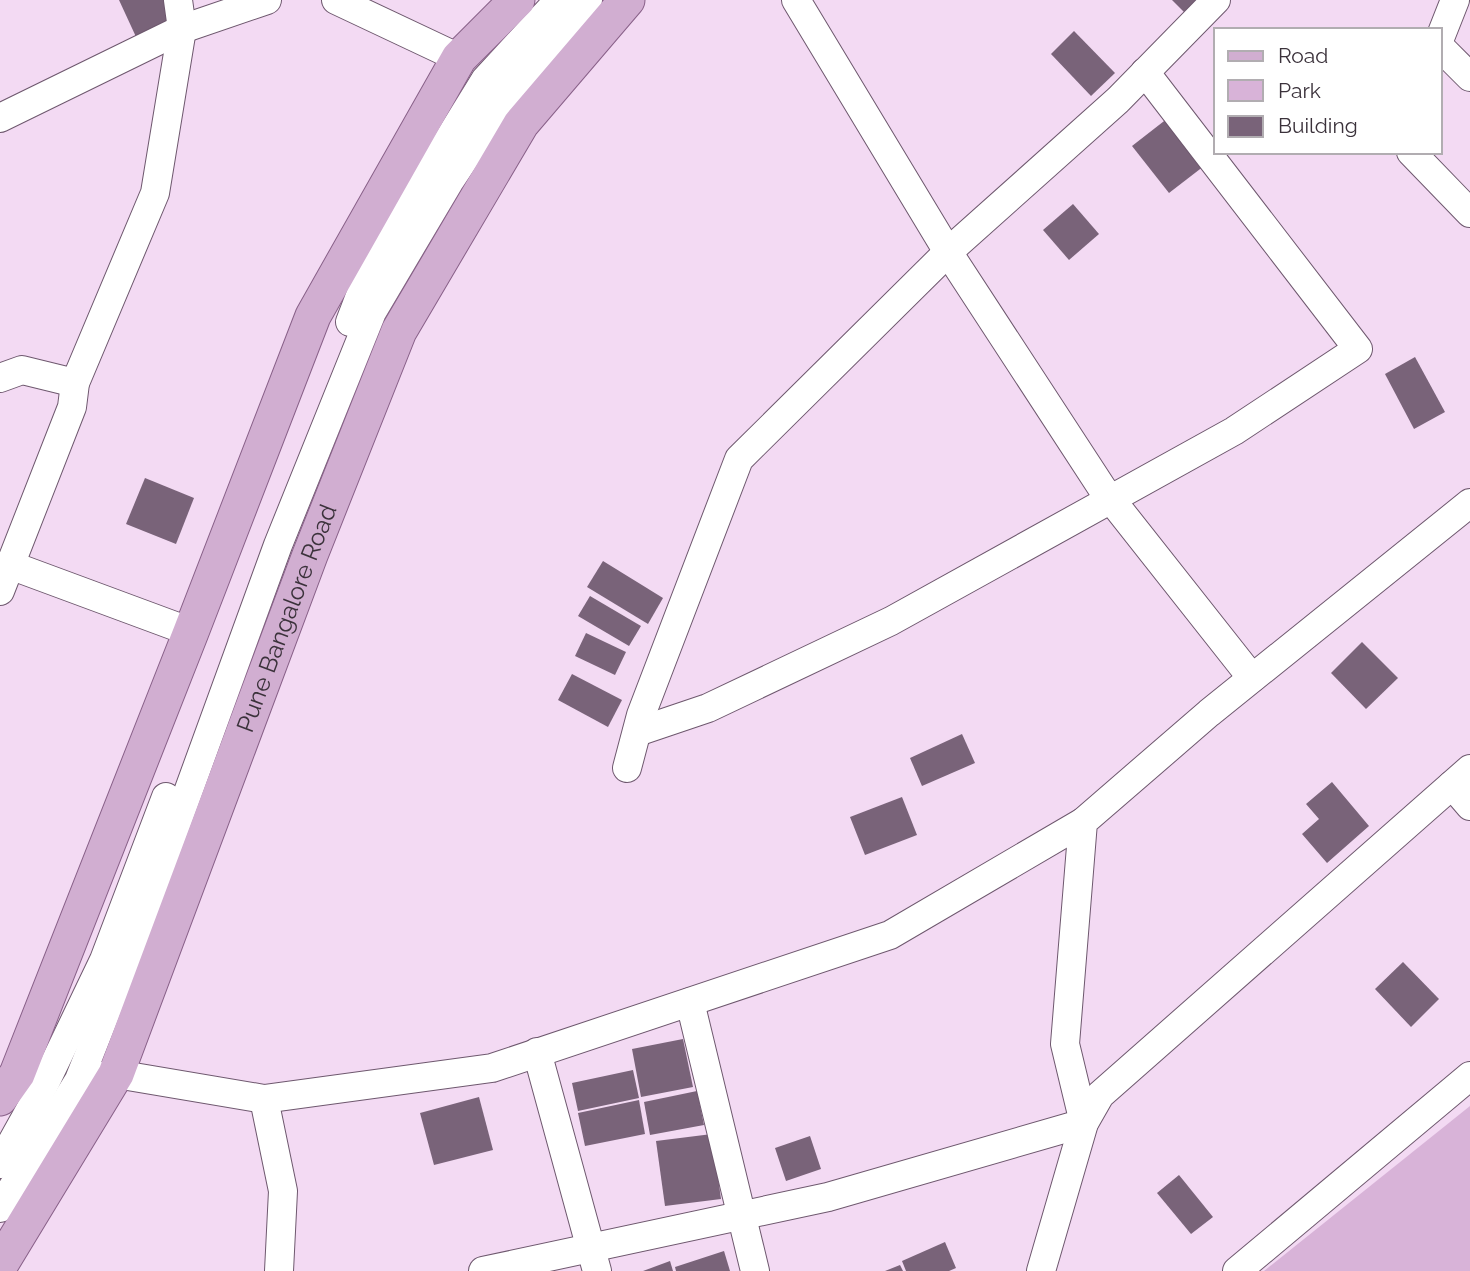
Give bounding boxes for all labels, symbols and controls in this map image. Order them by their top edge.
legend [1214,28,1442,154]
text: Road [1278,43,1328,68]
text: Park [1278,78,1321,103]
text: Building [1278,113,1358,138]
street label: Pune Bangalore Road [230,500,343,736]

